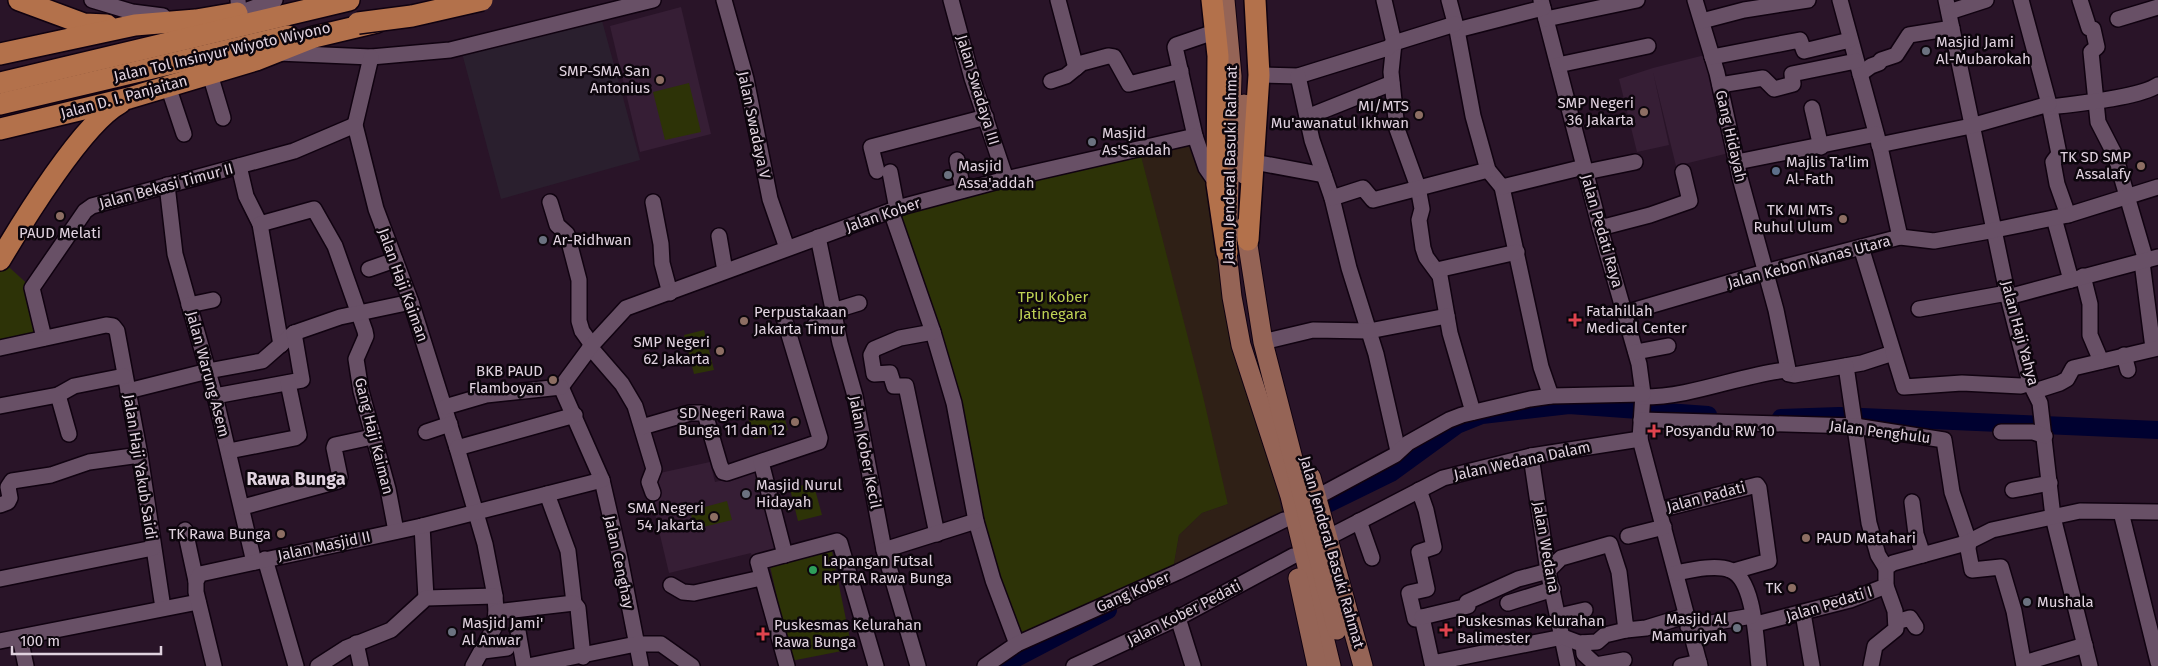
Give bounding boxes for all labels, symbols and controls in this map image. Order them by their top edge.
street label: Jalan Tol Insinyur Wiyoto Wiyono [112,18,332,86]
street label: Jalan Swadaya III [953,33,1003,147]
place label: Masjid Jami Al-Mubarokah [1936,33,2031,68]
marker: Masjid Jami Al-Mubarokah [1920,45,1932,57]
place label: SMP-SMA San Antonius [559,62,650,97]
street label: Jalan Jenderal Basuki Rahmat [1219,65,1241,265]
street label: Jalan Swadaya V [734,70,774,181]
street label: Jalan D. I. Panjaitan [59,71,189,123]
marker: SMP-SMA San Antonius [654,74,666,86]
street label: Gang Hidayah [1712,88,1750,184]
place label: SMP Negeri 36 Jakarta [1557,94,1634,129]
place label: MI/MTS Mu'awanatul Ikhwan [1271,97,1409,132]
marker: SMP Negeri 36 Jakarta [1638,106,1650,118]
marker: MI/MTS Mu'awanatul Ikhwan [1413,109,1425,121]
place label: Masjid As'Saadah [1102,124,1171,159]
marker: Masjid As'Saadah [1086,136,1098,148]
place label: TK SD SMP Assalafy [2060,148,2132,183]
place label: Majlis Ta'lim Al-Fath [1786,153,1869,188]
place label: Masjid Assa'addah [958,157,1034,192]
street label: Jalan Bekasi Timur II [97,159,235,213]
marker: TK SD SMP Assalafy [2135,160,2147,172]
marker: Majlis Ta'lim Al-Fath [1770,165,1782,177]
marker: Masjid Assa'addah [942,169,954,181]
street label: Jalan Pedati Raya [1577,172,1627,290]
street label: Jalan Kober [843,194,923,236]
place label: TK MI MTs Ruhul Ulum [1753,201,1833,236]
marker: PAUD Melati [54,210,66,222]
marker: TK MI MTs Ruhul Ulum [1837,213,1849,225]
place label: PAUD Melati [19,224,101,242]
street label: Jalan Haji Kaiman [374,226,432,344]
place label: Ar-Ridhwan [553,231,632,249]
street label: Jalan Kebon Nanas Utara [1725,232,1893,292]
marker: Ar-Ridhwan [537,234,549,246]
street label: Jalan Haji Yahya [1997,279,2043,387]
park label: TPU Kober Jatinegara [1018,288,1089,323]
place label: Fatahillah Medical Center [1586,302,1687,337]
place label: Perpustakaan Jakarta Timur [754,303,847,338]
street label: Jalan Warung Asem [183,309,233,439]
marker: Fatahillah Medical Center [1568,313,1582,327]
marker: Perpustakaan Jakarta Timur [738,315,750,327]
place label: SMP Negeri 62 Jakarta [633,333,710,368]
marker: SMP Negeri 62 Jakarta [714,345,726,357]
place label: BKB PAUD Flamboyan [469,362,543,397]
marker: BKB PAUD Flamboyan [547,374,559,386]
street label: Gang Haji Kaiman [351,376,397,496]
street label: Jalan Haji Yakub Saidi [120,393,160,541]
street label: Jalan Kober Kecil [845,394,885,511]
place label: SD Negeri Rawa Bunga 11 dan 12 [678,404,785,439]
marker: SD Negeri Rawa Bunga 11 dan 12 [789,416,801,428]
street label: Jalan Penghulu [1829,417,1931,447]
place label: Posyandu RW 10 [1665,422,1775,440]
marker: Posyandu RW 10 [1647,424,1661,438]
street label: Jalan Wedana Dalam [1452,438,1592,484]
street label: Jalan Jenderal Basuki Rahmat [1296,454,1368,651]
district label: Rawa Bunga [246,468,346,490]
place label: Masjid Nurul Hidayah [756,476,843,511]
street label: Jalan Padati [1665,478,1747,516]
marker: Masjid Nurul Hidayah [740,488,752,500]
place label: SMA Negeri 54 Jakarta [628,499,704,534]
street label: Jalan Wedana [1529,500,1563,594]
marker: SMA Negeri 54 Jakarta [708,511,720,523]
street label: Jalan Cenghay [600,514,638,611]
place label: TK Rawa Bunga [168,525,271,543]
street label: Jalan Masjid II [276,527,372,565]
marker: TK Rawa Bunga [275,528,287,540]
place label: PAUD Matahari [1816,529,1916,547]
marker: PAUD Matahari [1800,532,1812,544]
place label: Lapangan Futsal RPTRA Rawa Bunga [823,552,952,587]
marker: Lapangan Futsal RPTRA Rawa Bunga [807,564,819,576]
street label: Gang Kober [1094,568,1173,616]
street label: Jalan Kober Pedati [1124,577,1244,649]
place label: TK [1765,579,1782,597]
street label: Jalan Pedati I [1784,582,1874,626]
marker: TK [1786,582,1798,594]
place label: Mushala [2037,593,2094,611]
marker: Mushala [2021,596,2033,608]
place label: Masjid Al Mamuriyah [1651,610,1728,645]
place label: Puskesmas Kelurahan Balimester [1457,612,1605,647]
place label: Masjid Jami' Al Anwar [462,614,543,649]
place label: Puskesmas Kelurahan Rawa Bunga [774,616,922,651]
marker: Masjid Al Mamuriyah [1731,622,1743,634]
marker: Puskesmas Kelurahan Balimester [1439,623,1453,637]
scale bar [12,624,161,656]
marker: Masjid Jami' Al Anwar [446,626,458,638]
marker: Puskesmas Kelurahan Rawa Bunga [756,627,770,641]
text: 100 m [20,632,60,650]

